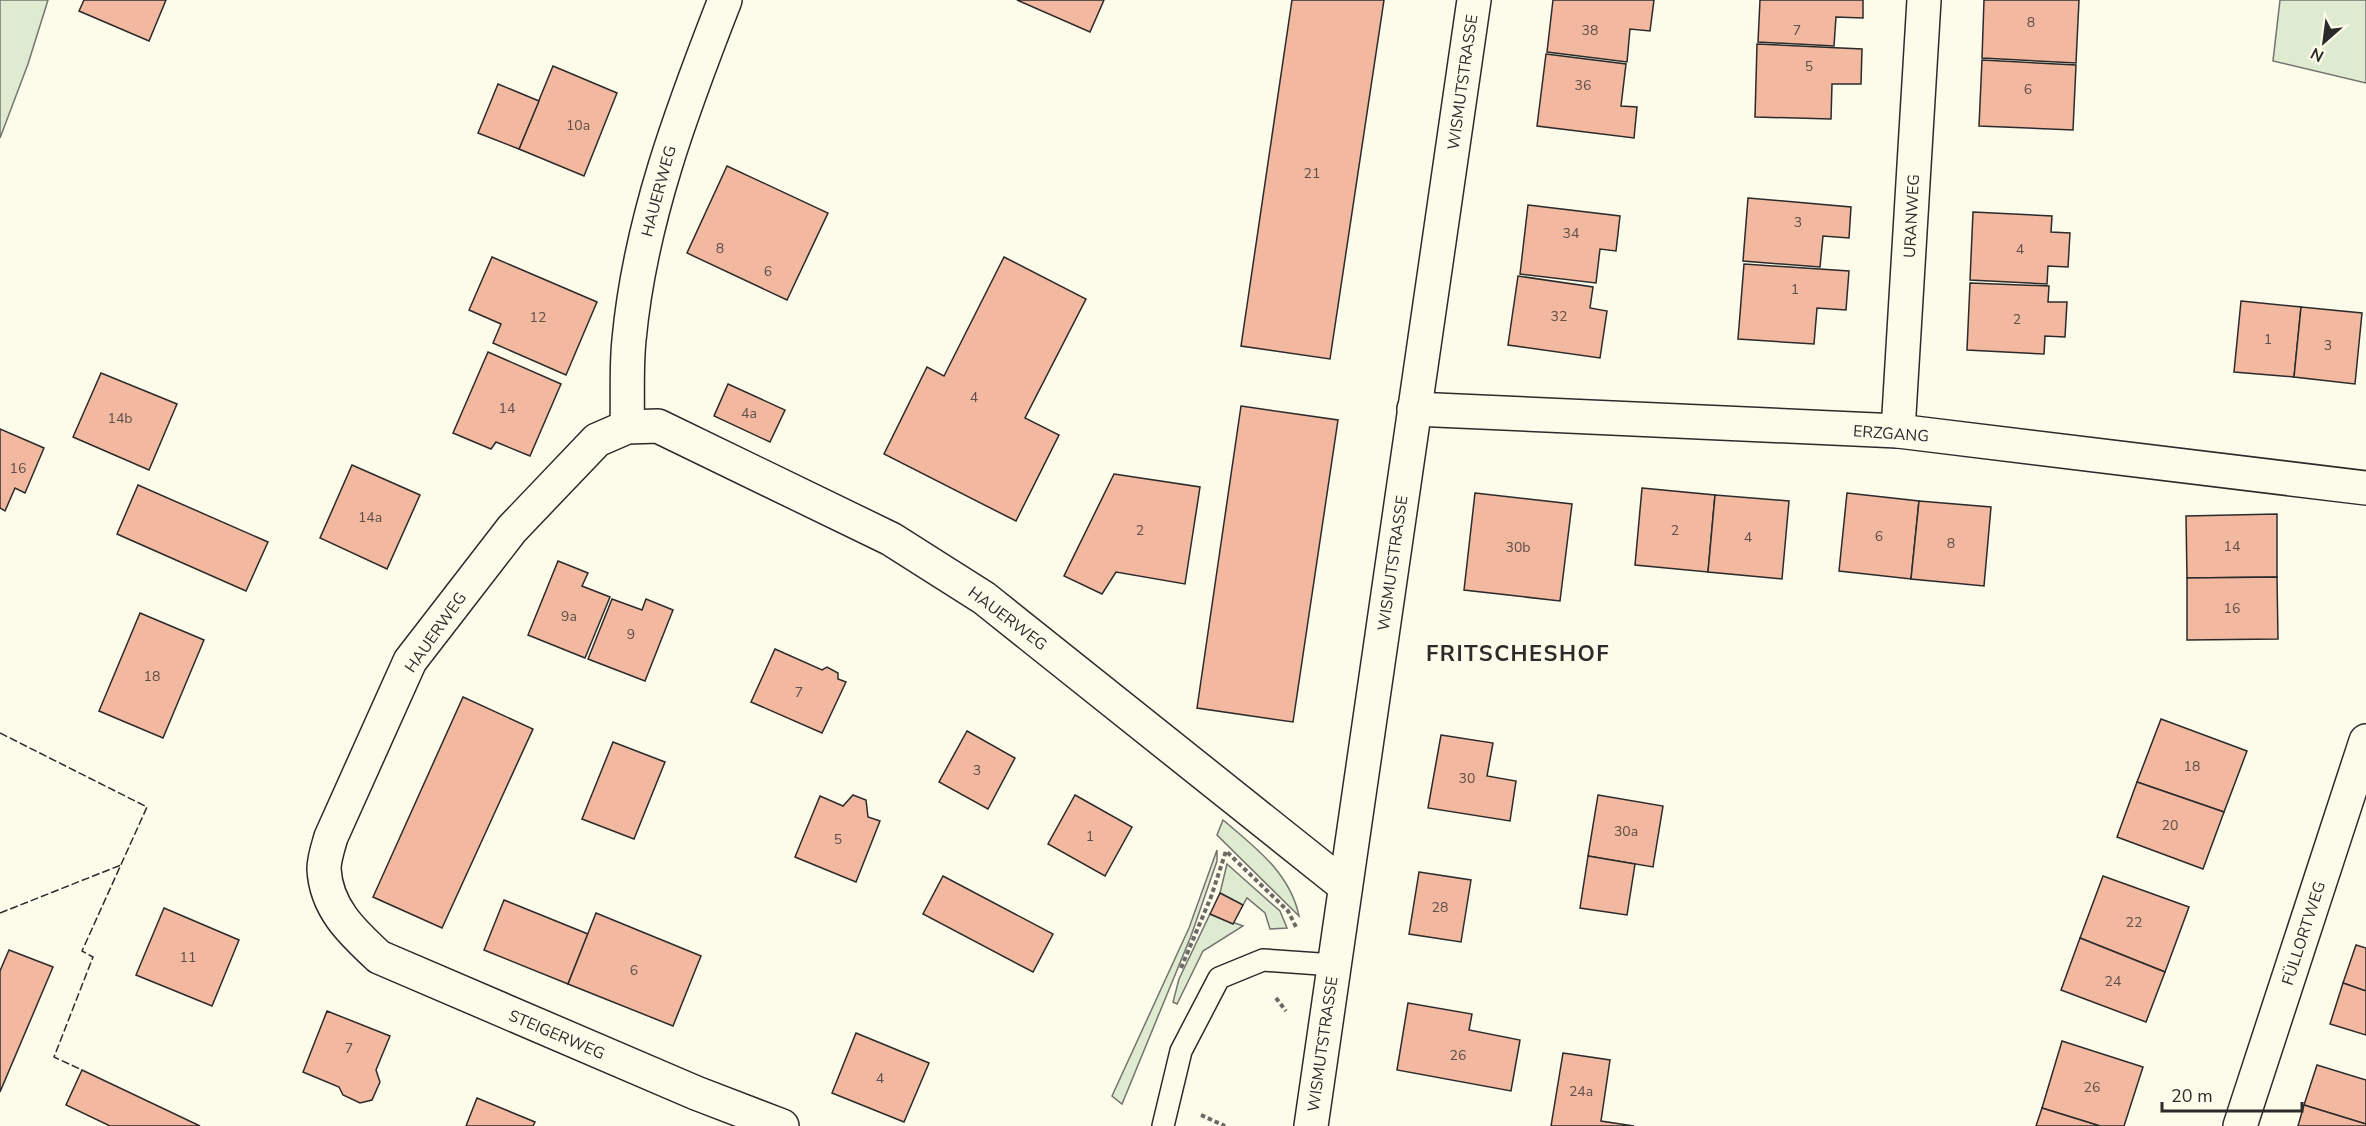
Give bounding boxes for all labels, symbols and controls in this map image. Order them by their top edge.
north arrow [2294,12,2354,72]
street label: WISMUTSTRASSE [1443,13,1483,151]
house number: 8 [2027,13,2035,32]
house number: 38 [1582,21,1598,40]
house number: 7 [1793,21,1801,40]
text: N [2307,42,2328,67]
house number: 5 [1805,57,1813,76]
house number: 36 [1575,76,1591,95]
house number: 6 [2024,80,2032,99]
house number: 10a [566,116,590,135]
street label: HAUERWEG [636,143,682,239]
house number: 21 [1304,164,1320,183]
street label: URANWEG [1899,173,1925,259]
house number: 3 [1794,213,1802,232]
house number: 34 [1563,224,1579,243]
house number: 8 [716,239,724,258]
house number: 4 [2016,240,2024,259]
house number: 6 [764,262,772,281]
house number: 1 [1791,280,1799,299]
house number: 32 [1551,307,1567,326]
house number: 12 [530,308,546,327]
house number: 2 [2013,310,2021,329]
house number: 1 [2264,330,2272,349]
house number: 3 [2324,336,2332,355]
house number: 4 [970,388,978,407]
house number: 14 [499,399,515,418]
house number: 4a [741,404,757,423]
house number: 14b [108,409,132,428]
street label: ERZGANG [1852,420,1930,448]
house number: 16 [10,459,26,478]
street label: WISMUTSTRASSE [1373,494,1413,632]
house number: 14a [358,508,382,527]
house number: 2 [1136,521,1144,540]
house number: 2 [1671,521,1679,540]
house number: 6 [1875,527,1883,546]
house number: 4 [1744,528,1752,547]
house number: 8 [1947,534,1955,553]
house number: 14 [2224,537,2240,556]
house number: 30b [1506,538,1530,557]
street label: HAUERWEG [963,582,1051,656]
street label: HAUERWEG [400,588,472,677]
house number: 16 [2224,599,2240,618]
house number: 9a [561,607,577,626]
house number: 9 [627,625,635,644]
district label: FRITSCHESHOF [1426,639,1610,669]
house number: 18 [144,667,160,686]
house number: 7 [795,683,803,702]
house number: 18 [2184,757,2200,776]
house number: 3 [973,761,981,780]
house number: 30 [1459,769,1475,788]
house number: 20 [2162,816,2178,835]
house number: 30a [1614,822,1638,841]
house number: 1 [1086,827,1094,846]
house number: 5 [834,830,842,849]
street label: FÜLLORTWEG [2277,878,2331,988]
house number: 28 [1432,898,1448,917]
house number: 22 [2126,913,2142,932]
house number: 11 [180,948,196,967]
house number: 6 [630,961,638,980]
house number: 24 [2105,972,2121,991]
street label: WISMUTSTRASSE [1303,975,1343,1113]
street label: STEIGERWEG [505,1005,608,1065]
house number: 7 [345,1039,353,1058]
house number: 26 [1450,1046,1466,1065]
house number: 4 [876,1069,884,1088]
scale bar [2162,1075,2302,1113]
house number: 26 [2084,1078,2100,1097]
house number: 24a [1569,1082,1593,1101]
text: 20 m [2171,1084,2213,1108]

